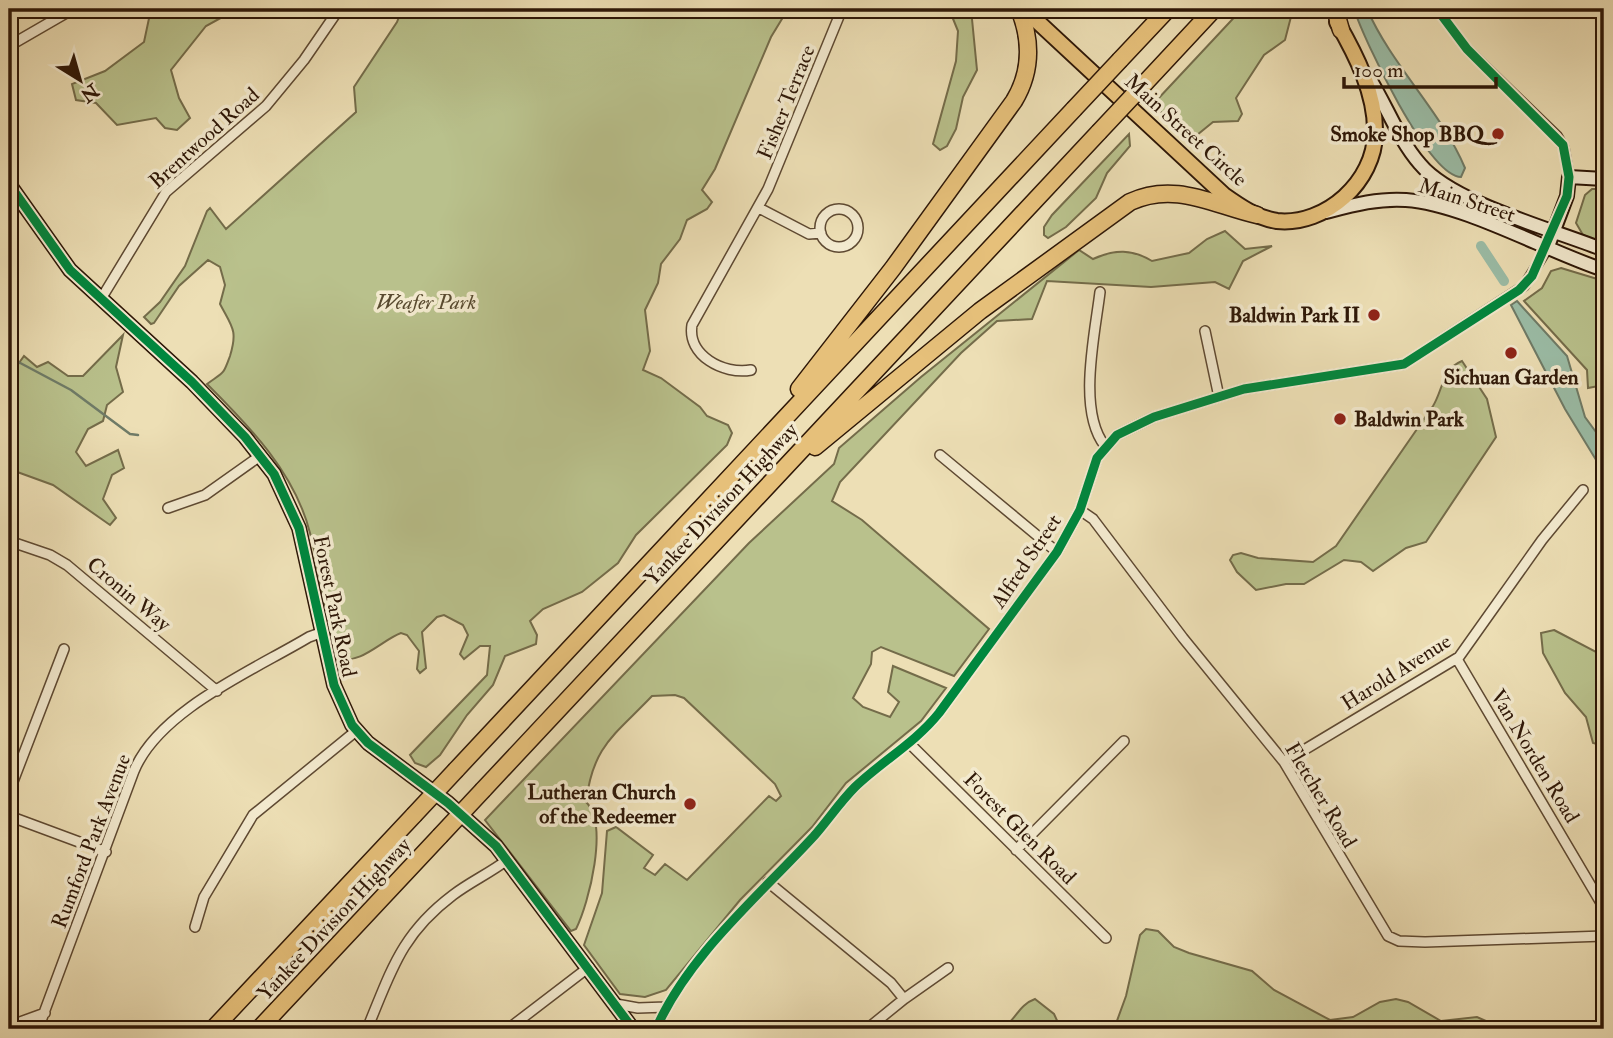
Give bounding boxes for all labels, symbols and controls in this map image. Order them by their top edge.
street label: Fisher Terrace [751,41,822,163]
north arrow [46,46,116,116]
scale bar [1344,46,1496,90]
text: 100 m [1354,57,1404,84]
street label: Main Street Circle [1119,68,1253,193]
text: N [75,77,104,108]
street label: Brentwood Road [144,81,266,195]
place label: Smoke Shop BBQ [1330,121,1498,148]
marker: Smoke Shop BBQ [1490,126,1506,142]
street label: Main Street [1415,172,1519,229]
park label: Weafer Park [376,289,476,316]
place label: Baldwin Park II [1229,302,1361,329]
marker: Baldwin Park II [1366,307,1382,323]
marker: Sichuan Garden [1503,345,1519,361]
place label: Sichuan Garden [1443,364,1579,391]
place label: Baldwin Park [1354,406,1465,433]
marker: Baldwin Park [1332,411,1348,427]
street label: Yankee Division Highway [639,417,805,592]
street label: Alfred Street [985,509,1068,614]
street label: Forest Park Road [306,533,363,680]
street label: Cronin Way [81,551,177,638]
street label: Harold Avenue [1336,628,1456,717]
street label: Van Norden Road [1484,684,1585,829]
street label: Fletcher Road [1279,738,1363,854]
street label: Rumford Park Avenue [46,750,137,932]
street label: Forest Glen Road [958,766,1082,891]
place label: Lutheran Church of the Redeemer [527,779,677,830]
marker: Lutheran Church of the Redeemer [682,796,698,812]
street label: Yankee Division Highway [252,832,418,1007]

